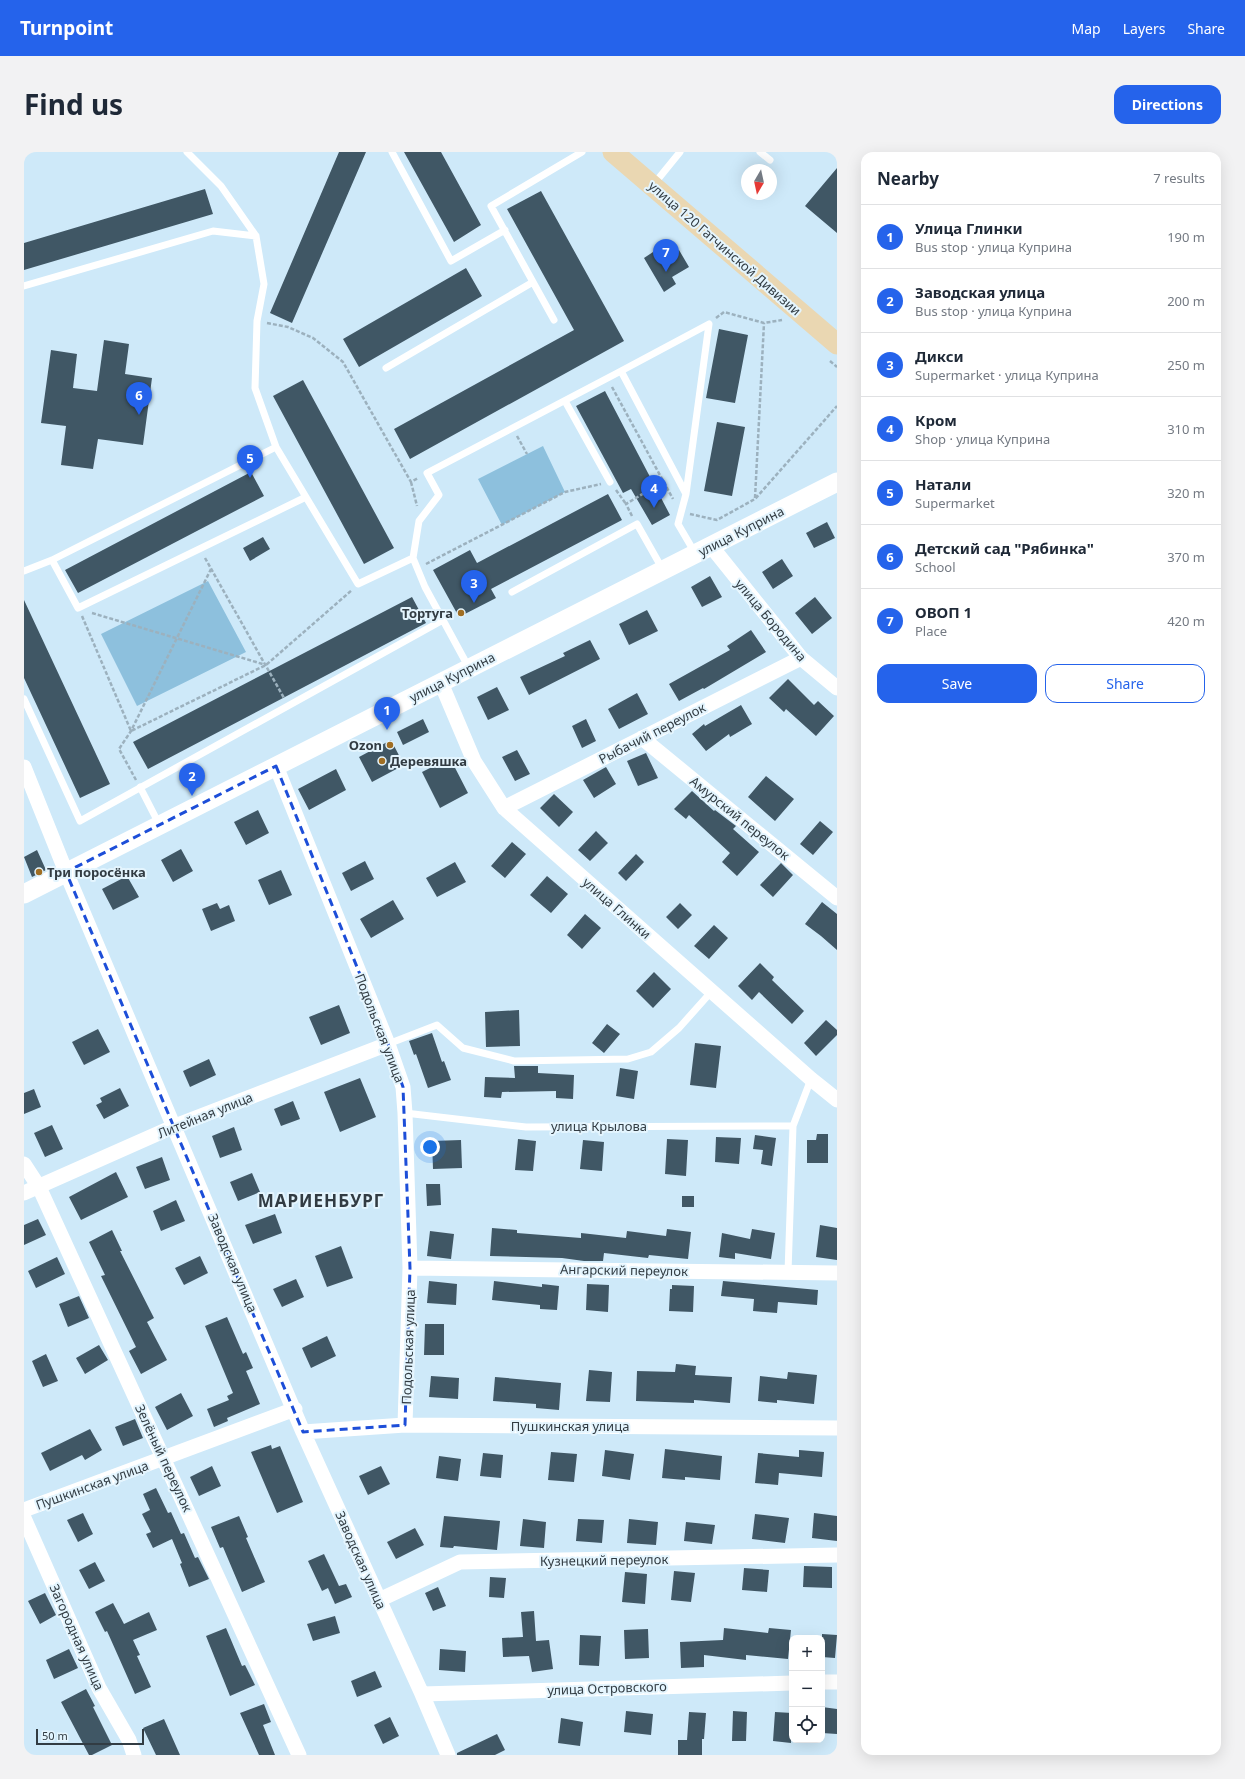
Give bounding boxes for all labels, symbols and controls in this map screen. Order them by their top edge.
text: Turnpoint [20,15,113,41]
text: Map [1072,19,1101,38]
text: Layers [1123,19,1165,38]
text: Share [1187,19,1225,38]
text: Find us [24,85,123,123]
button: Directions [1114,85,1221,124]
north arrow [741,164,777,200]
text: Nearby [877,167,939,190]
text: 7 results [1153,169,1205,187]
street label: улица 120 Гатчинской Дивизии [645,177,805,319]
text: Улица Глинки [915,218,1023,238]
text: 1 [886,228,894,246]
text: 190 m [1167,228,1205,246]
text: Bus stop · улица Куприна [915,238,1072,256]
pin: 7 [653,239,679,272]
text: Заводская улица [915,282,1045,302]
text: 2 [886,292,894,310]
text: 200 m [1167,292,1205,310]
text: Bus stop · улица Куприна [915,302,1072,320]
text: Дикси [915,346,964,366]
text: 3 [886,356,894,374]
text: 250 m [1167,356,1205,374]
text: Supermarket · улица Куприна [915,366,1099,384]
pin: 6 [126,382,152,415]
text: Кром [915,410,957,430]
text: 4 [886,420,894,438]
text: 310 m [1167,420,1205,438]
text: Shop · улица Куприна [915,430,1050,448]
pin: 5 [237,445,263,478]
text: Натали [915,474,971,494]
pin: 4 [641,475,667,508]
text: 5 [886,484,894,502]
text: 320 m [1167,484,1205,502]
text: Supermarket [915,494,995,512]
street label: улица Куприна [695,502,787,560]
text: Детский сад "Рябинка" [915,538,1094,558]
text: 6 [886,548,894,566]
text: 370 m [1167,548,1205,566]
text: School [915,558,956,576]
pin: 3 [461,570,487,603]
street label: улица Бородина [731,575,811,665]
text: ОВОП 1 [915,602,972,622]
place label: Тортуга [402,604,453,622]
marker: Тортуга [456,608,466,618]
text: 7 [886,612,894,630]
text: 420 m [1167,612,1205,630]
text: Place [915,622,947,640]
street label: улица Куприна [406,648,498,706]
button: Save [877,664,1037,703]
button: Share [1045,664,1205,703]
pin: 1 [374,697,400,730]
street label: Рыбачий переулок [595,698,709,768]
place label: Ozon [349,736,382,754]
marker: Ozon [385,740,395,750]
place label: Деревяшка [390,752,467,770]
marker: Деревяшка [377,756,387,766]
pin: 2 [179,763,205,796]
street label: Амурский переулок [686,772,794,864]
place label: Три поросёнка [47,863,146,881]
marker: Три поросёнка [34,867,44,877]
street label: улица Глинки [579,873,655,943]
street label: Подольская улица [351,971,409,1085]
street label: Литейная улица [155,1088,255,1142]
street label: улица Крылова [551,1117,647,1135]
your location [420,1137,440,1157]
district label: МАРИЕНБУРГ [258,1189,384,1212]
street label: Заводская улица [204,1211,262,1315]
street label: Ангарский переулок [560,1260,688,1280]
street label: Подольская улица [397,1289,419,1405]
street label: Зелёный переулок [131,1401,197,1515]
street label: Пушкинская улица [511,1417,629,1435]
street label: Пушкинская улица [33,1456,151,1514]
street label: Заводская улица [331,1508,391,1612]
street label: Кузнецкий переулок [540,1550,668,1570]
street label: Загородная улица [46,1581,108,1693]
map controls [789,1635,825,1743]
button: + [789,1635,825,1671]
button: − [789,1671,825,1707]
street label: улица Островского [547,1677,667,1699]
button: locate [789,1707,825,1743]
scale bar [36,1727,144,1746]
text: 50 m [42,1728,68,1743]

